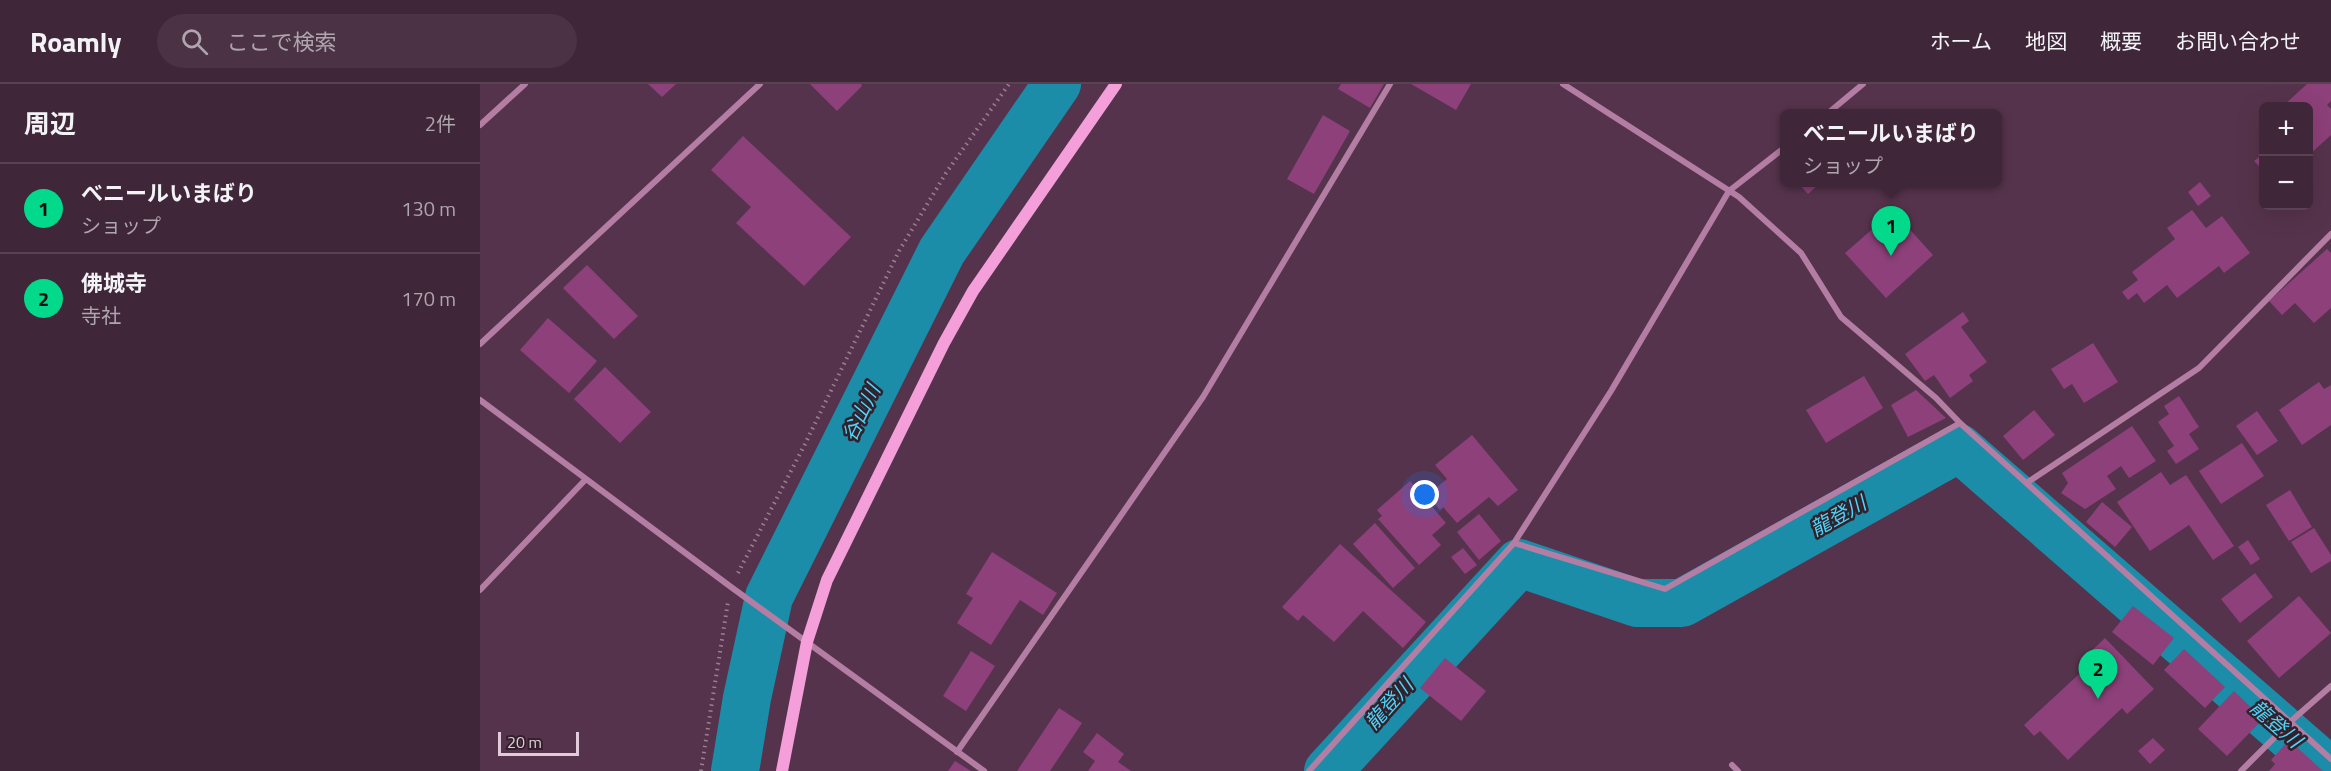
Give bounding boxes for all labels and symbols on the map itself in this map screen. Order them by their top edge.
pin: 1 [1872,206,1910,256]
water label: 谷山川 [833,377,889,447]
your location [1410,480,1439,509]
water label: 龍登川 [1804,486,1873,544]
pin: 2 [2078,650,2118,699]
water label: 龍登川 [1357,670,1422,736]
water label: 龍登川 [2244,692,2311,756]
scale bar [498,729,579,756]

